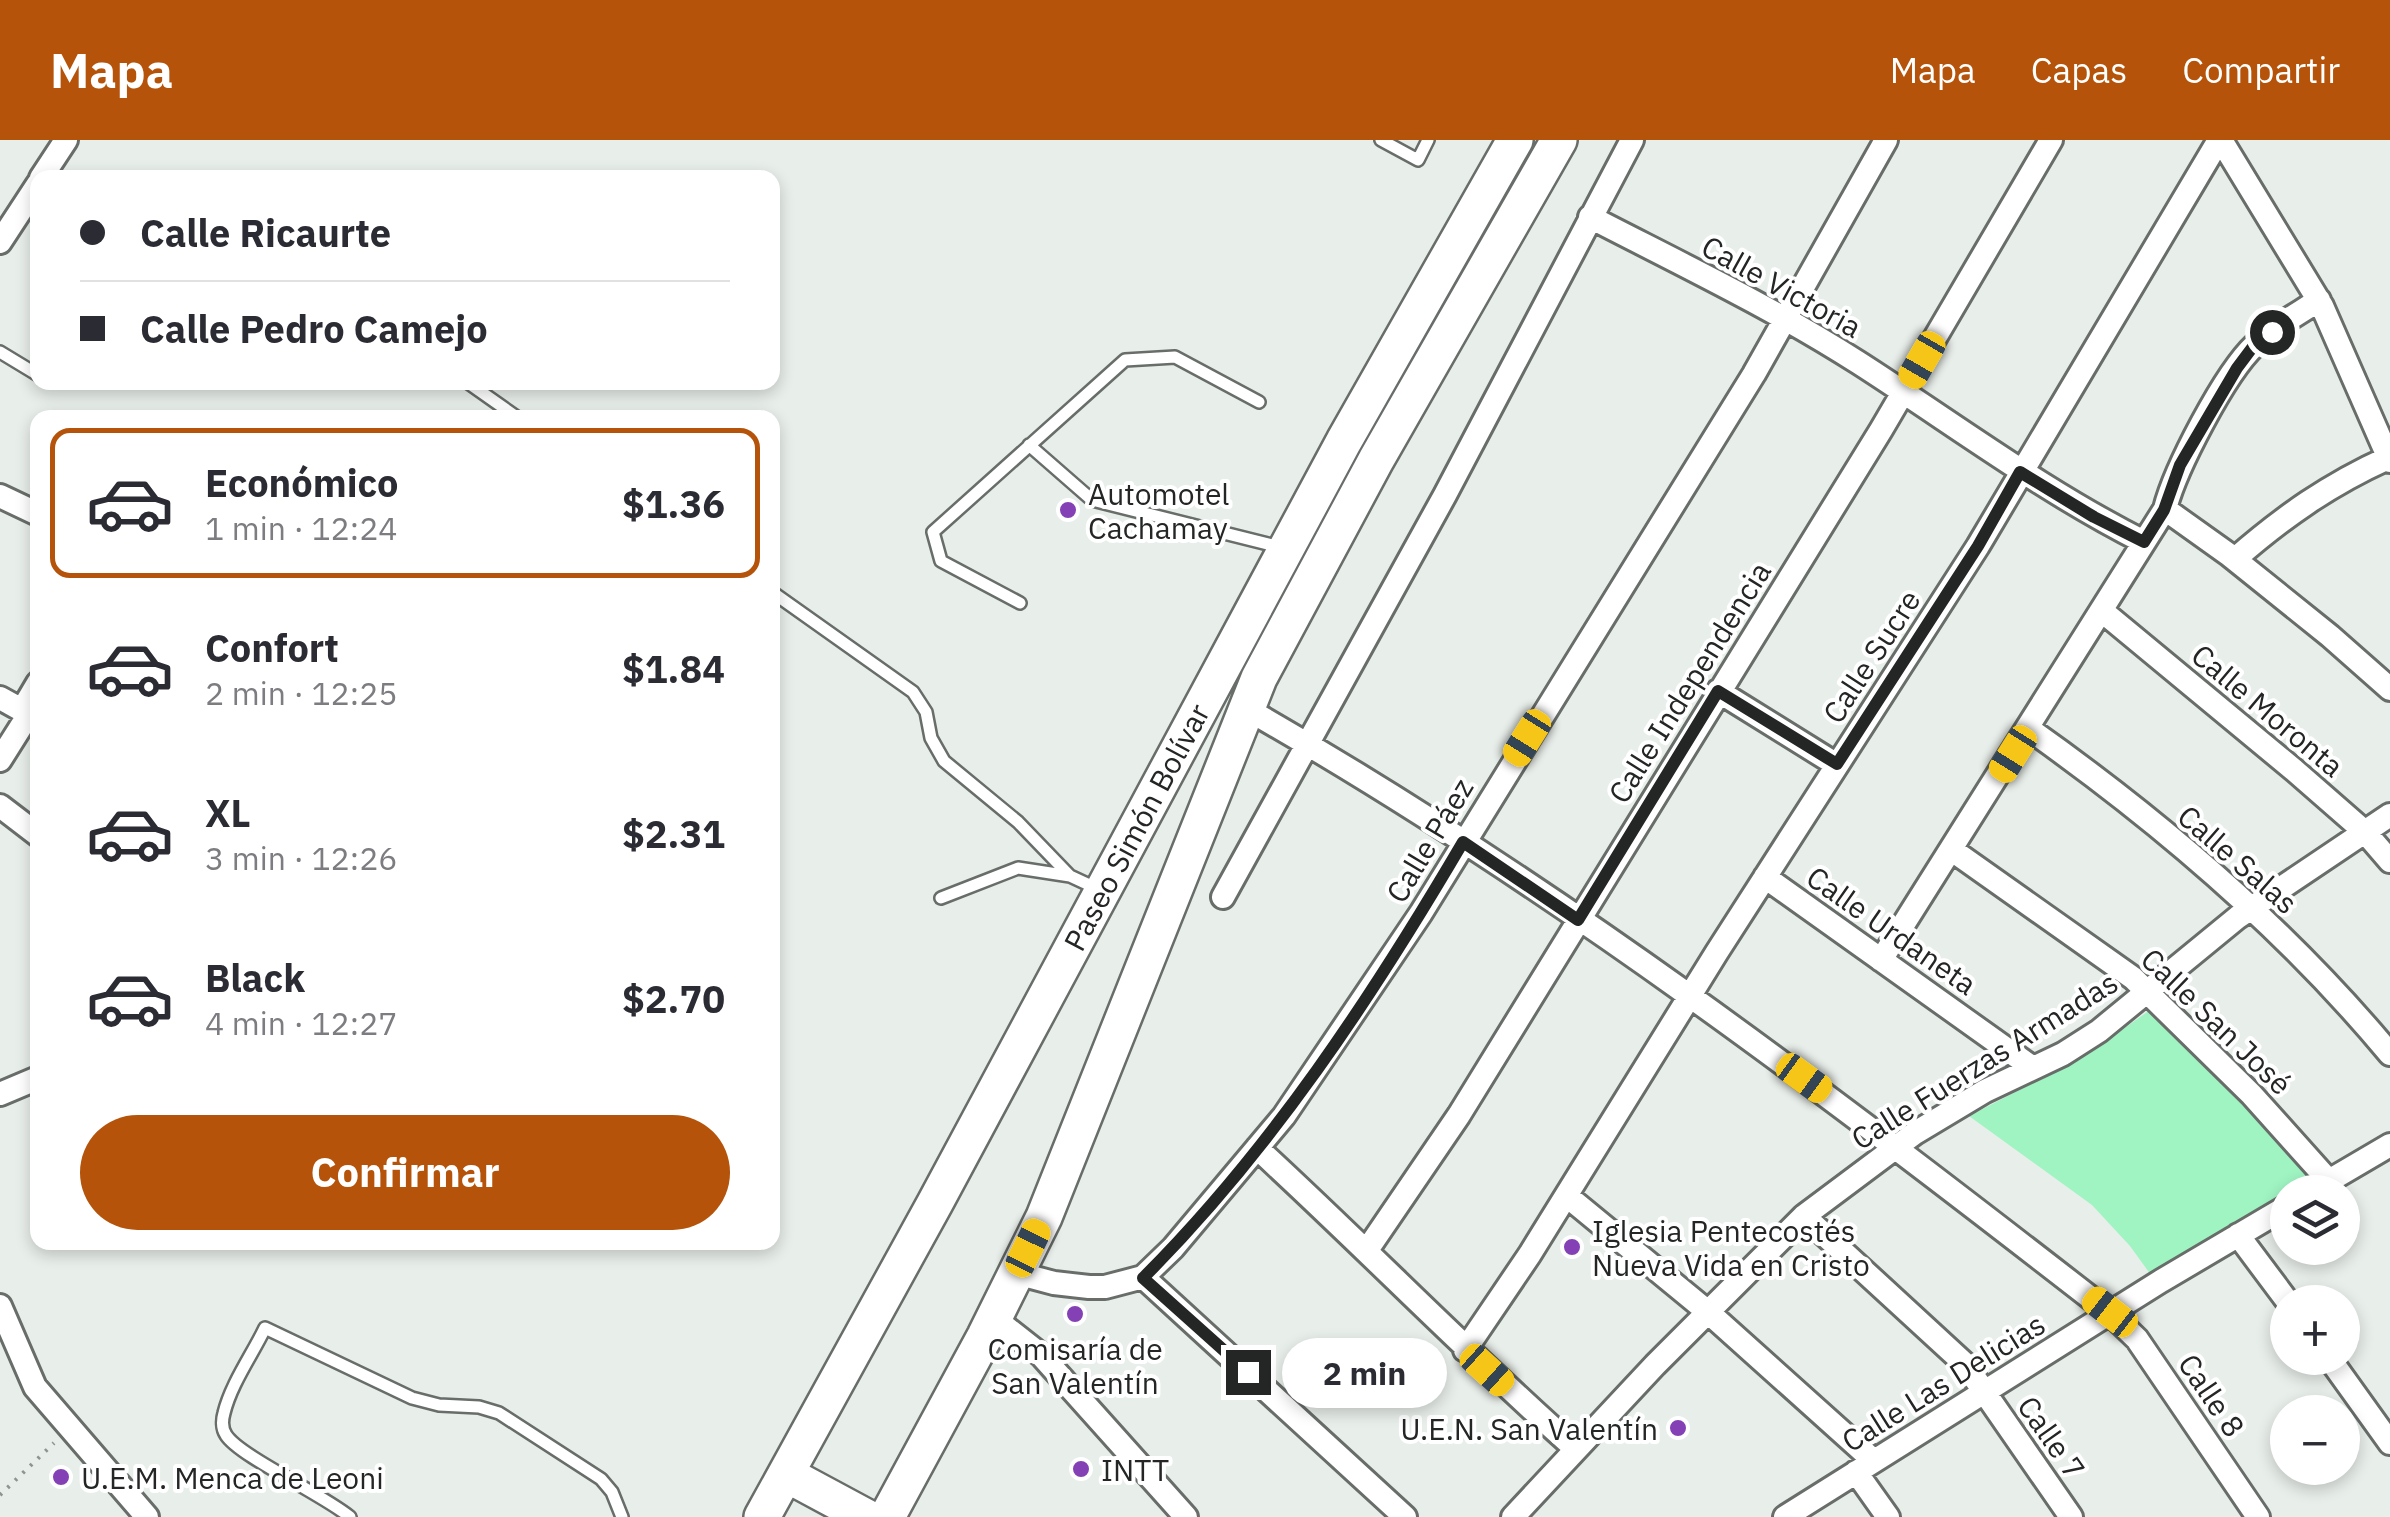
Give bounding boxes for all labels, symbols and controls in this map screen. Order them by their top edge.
text: Mapa [50,39,173,101]
text: Mapa [1890,47,1976,93]
text: Capas [2031,47,2127,93]
text: Compartir [2182,47,2340,93]
text: Calle Ricaurte [140,208,391,257]
street label: Calle Victoria [1695,226,1869,346]
text: Calle Pedro Camejo [140,304,488,353]
route start [2250,310,2295,355]
car [1894,327,1950,393]
icon: car [85,458,175,548]
text: Económico [205,458,398,507]
place label: Automotel Cachamay [1088,474,1230,547]
text: $1.36 [622,479,725,528]
marker: Automotel Cachamay [1057,499,1079,521]
text: 1 min · 12:24 [205,507,398,549]
street label: Calle Independencia [1599,554,1779,810]
street label: Calle Sucre [1813,582,1929,730]
icon: car [85,623,175,713]
text: Confort [205,623,339,672]
street label: Calle Moronta [2184,635,2352,785]
text: $1.84 [622,644,725,693]
text: 2 min · 12:25 [205,672,398,714]
street label: Paseo Simón Bolívar [1054,697,1218,957]
car [1498,705,1556,771]
car [1984,721,2042,787]
street label: Calle Páez [1377,771,1481,909]
icon: car [85,788,175,878]
text: XL [205,788,251,837]
street label: Calle Salas [2170,796,2306,922]
text: $2.31 [622,809,725,858]
text: 3 min · 12:26 [205,837,398,879]
street label: Calle Urdaneta [1799,857,1985,1003]
street label: Calle San José [2133,939,2301,1103]
icon: car [85,953,175,1043]
text: Black [205,953,305,1002]
street label: Calle Fuerzas Armadas [1843,962,2125,1158]
text: $2.70 [622,974,725,1023]
text: 4 min · 12:27 [205,1002,398,1044]
car [1771,1048,1837,1108]
button: Confirmar [80,1115,730,1230]
map controls [2270,1175,2360,1485]
button: layers [2270,1175,2360,1265]
place label: Iglesia Pentecostés Nueva Vida en Cristo [1592,1211,1870,1284]
car [1001,1214,1055,1282]
marker: Iglesia Pentecostés Nueva Vida en Cristo [1561,1236,1583,1258]
car [2077,1282,2143,1342]
button: + [2270,1285,2360,1375]
marker: Comisaría de San Valentín [1064,1303,1086,1325]
street label: Calle Las Delicias [1834,1304,2052,1460]
place label: Comisaría de San Valentín [987,1329,1163,1402]
callout: 2 min [1283,1337,1448,1407]
car [1455,1339,1519,1401]
street label: Calle 8 [2170,1346,2254,1444]
route end [1226,1350,1271,1395]
text: 2 min [1323,1352,1406,1394]
street label: Calle 7 [2010,1388,2094,1486]
button: − [2270,1395,2360,1485]
place label: U.E.N. San Valentín [1400,1409,1658,1448]
marker: U.E.N. San Valentín [1667,1417,1689,1439]
place label: INTT [1101,1450,1169,1489]
place label: U.E.M. Menca de Leoni [81,1458,384,1497]
marker: INTT [1070,1458,1092,1480]
marker: U.E.M. Menca de Leoni [50,1466,72,1488]

